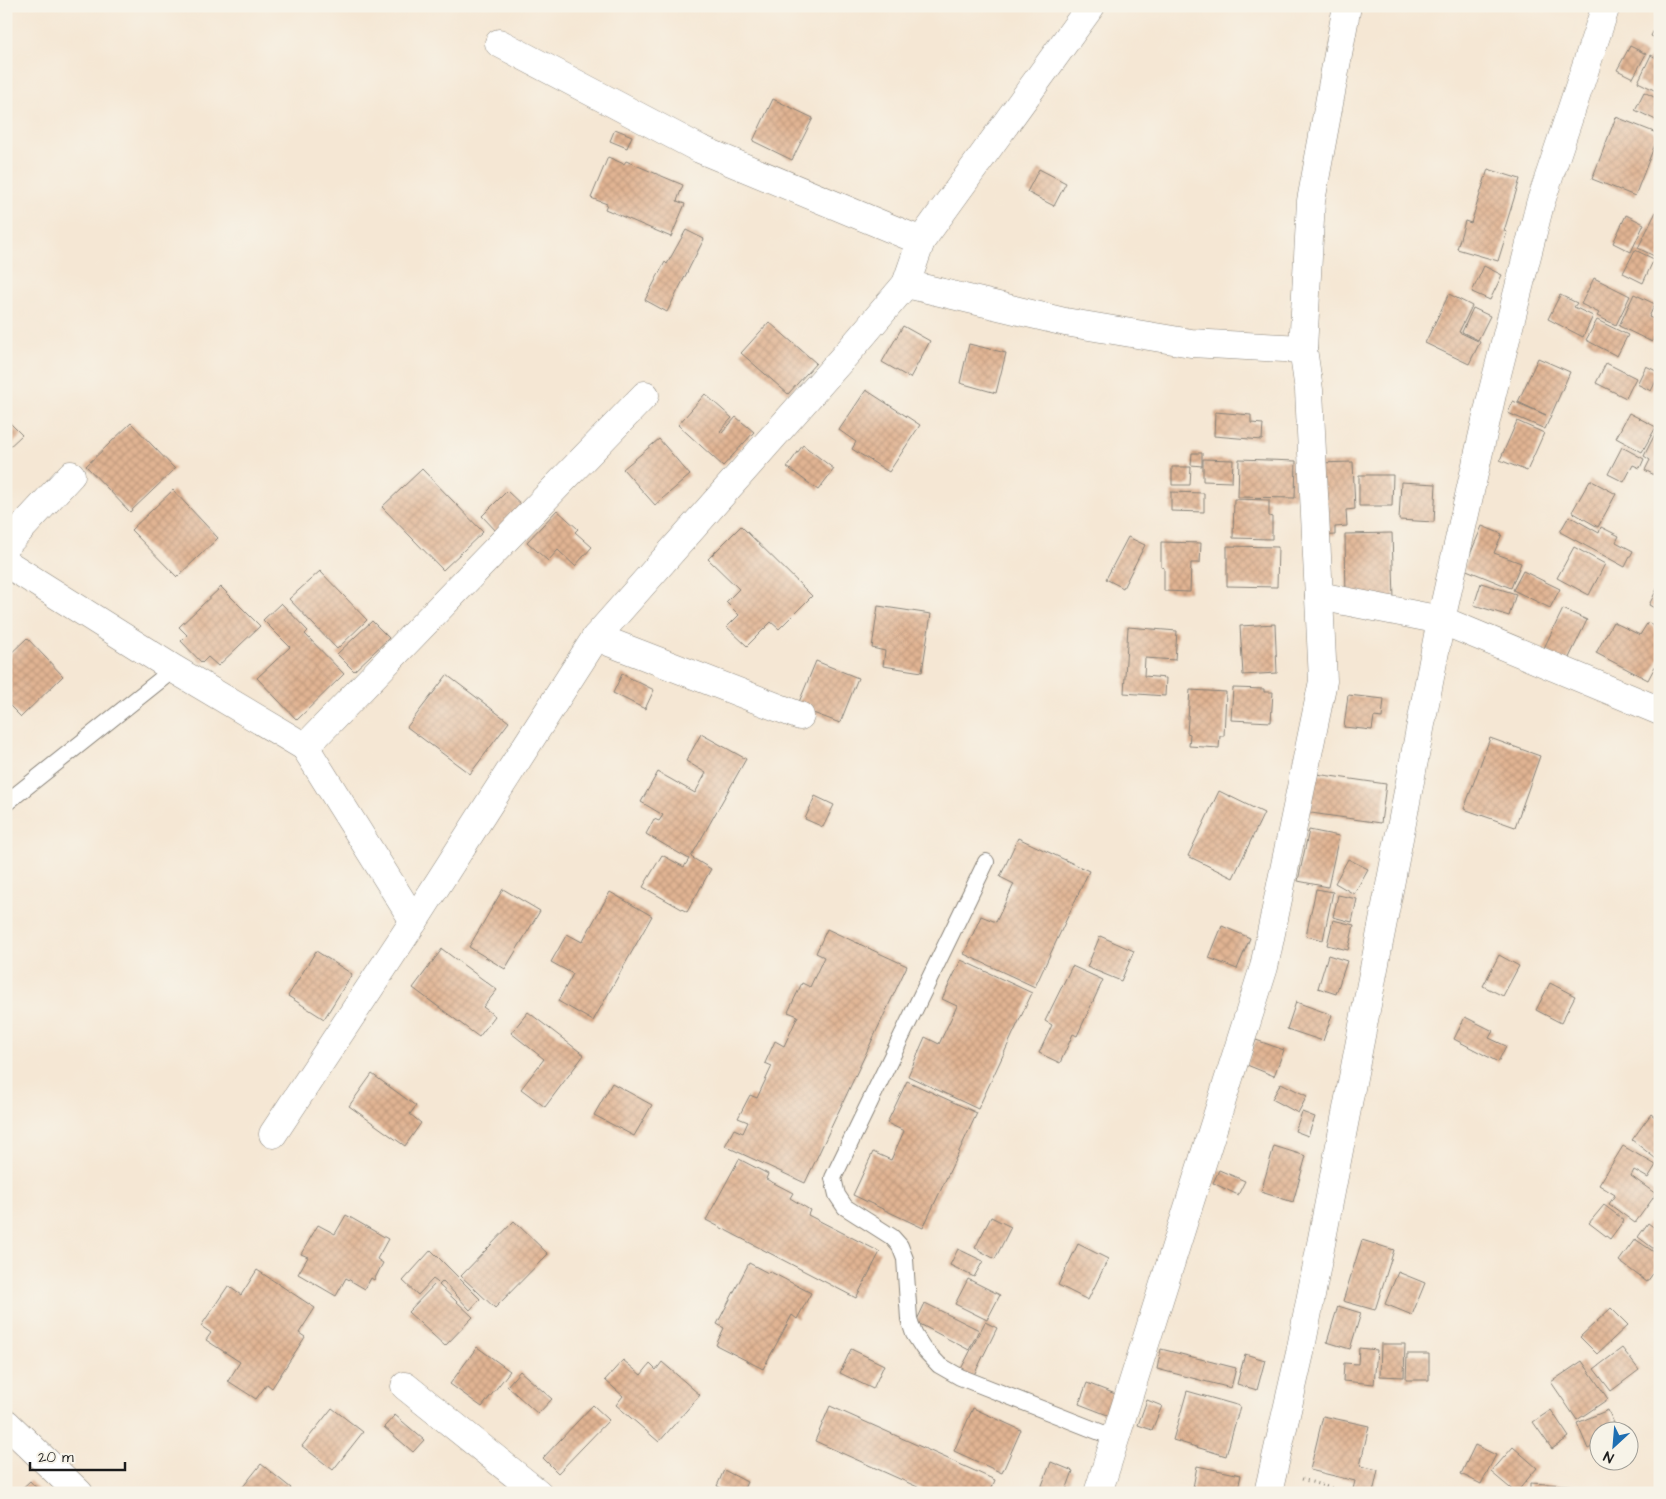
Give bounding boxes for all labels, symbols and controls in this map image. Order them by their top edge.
north arrow [1588,1422,1638,1472]
scale bar [30,1439,125,1471]
text: N [1600,1446,1617,1468]
text: 20 m [38,1447,74,1468]

